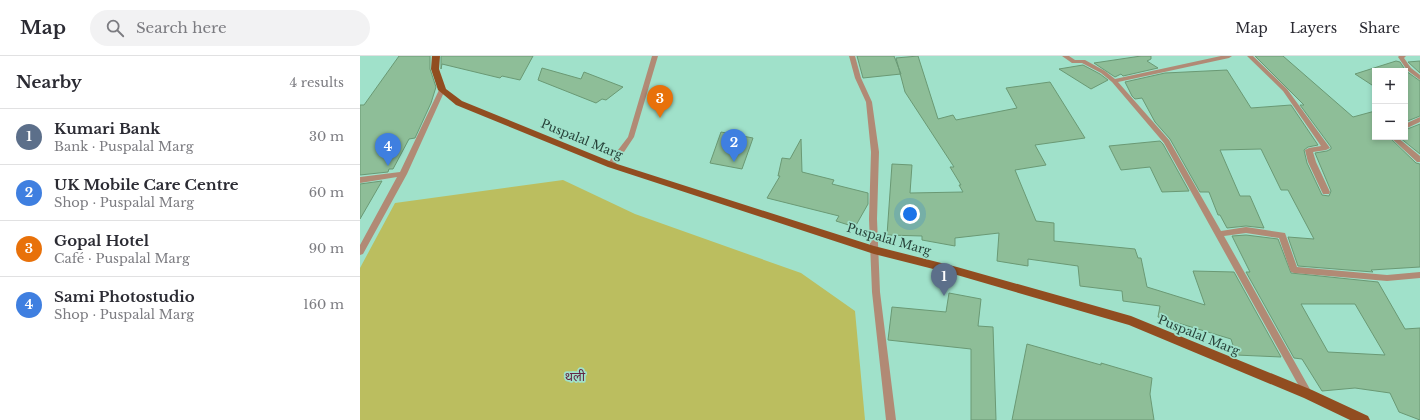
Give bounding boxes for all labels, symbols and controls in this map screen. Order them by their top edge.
search box [90,10,370,46]
text: Map [20,16,66,39]
icon: search [104,17,126,39]
text: Search here [136,18,227,37]
text: Map [1235,19,1268,37]
text: Layers [1290,19,1337,37]
text: Share [1359,19,1400,37]
map controls [1372,68,1408,140]
button: + [1372,68,1408,104]
text: Nearby [16,72,82,93]
text: 4 results [290,74,344,91]
pin: 3 [647,85,673,118]
button: − [1372,104,1408,140]
street label: Puspalal Marg [539,116,626,163]
text: Kumari Bank [54,119,160,138]
text: 1 [26,128,32,145]
text: 30 m [309,128,344,145]
pin: 2 [721,129,747,162]
pin: 4 [375,133,401,166]
text: Bank · Puspalal Marg [54,138,193,155]
text: UK Mobile Care Centre [54,175,239,194]
text: 2 [25,184,33,201]
text: 60 m [309,184,344,201]
text: Shop · Puspalal Marg [54,194,194,211]
your location [900,204,920,224]
street label: Puspalal Marg [845,220,934,258]
text: Gopal Hotel [54,231,149,250]
text: 3 [25,240,33,257]
text: 90 m [309,240,344,257]
text: Café · Puspalal Marg [54,250,190,267]
pin: 1 [931,263,957,296]
text: Sami Photostudio [54,287,195,306]
text: 4 [25,296,33,313]
text: 160 m [303,296,344,313]
text: Shop · Puspalal Marg [54,306,194,323]
street label: Puspalal Marg [1156,312,1243,359]
district label: थली [565,368,586,385]

